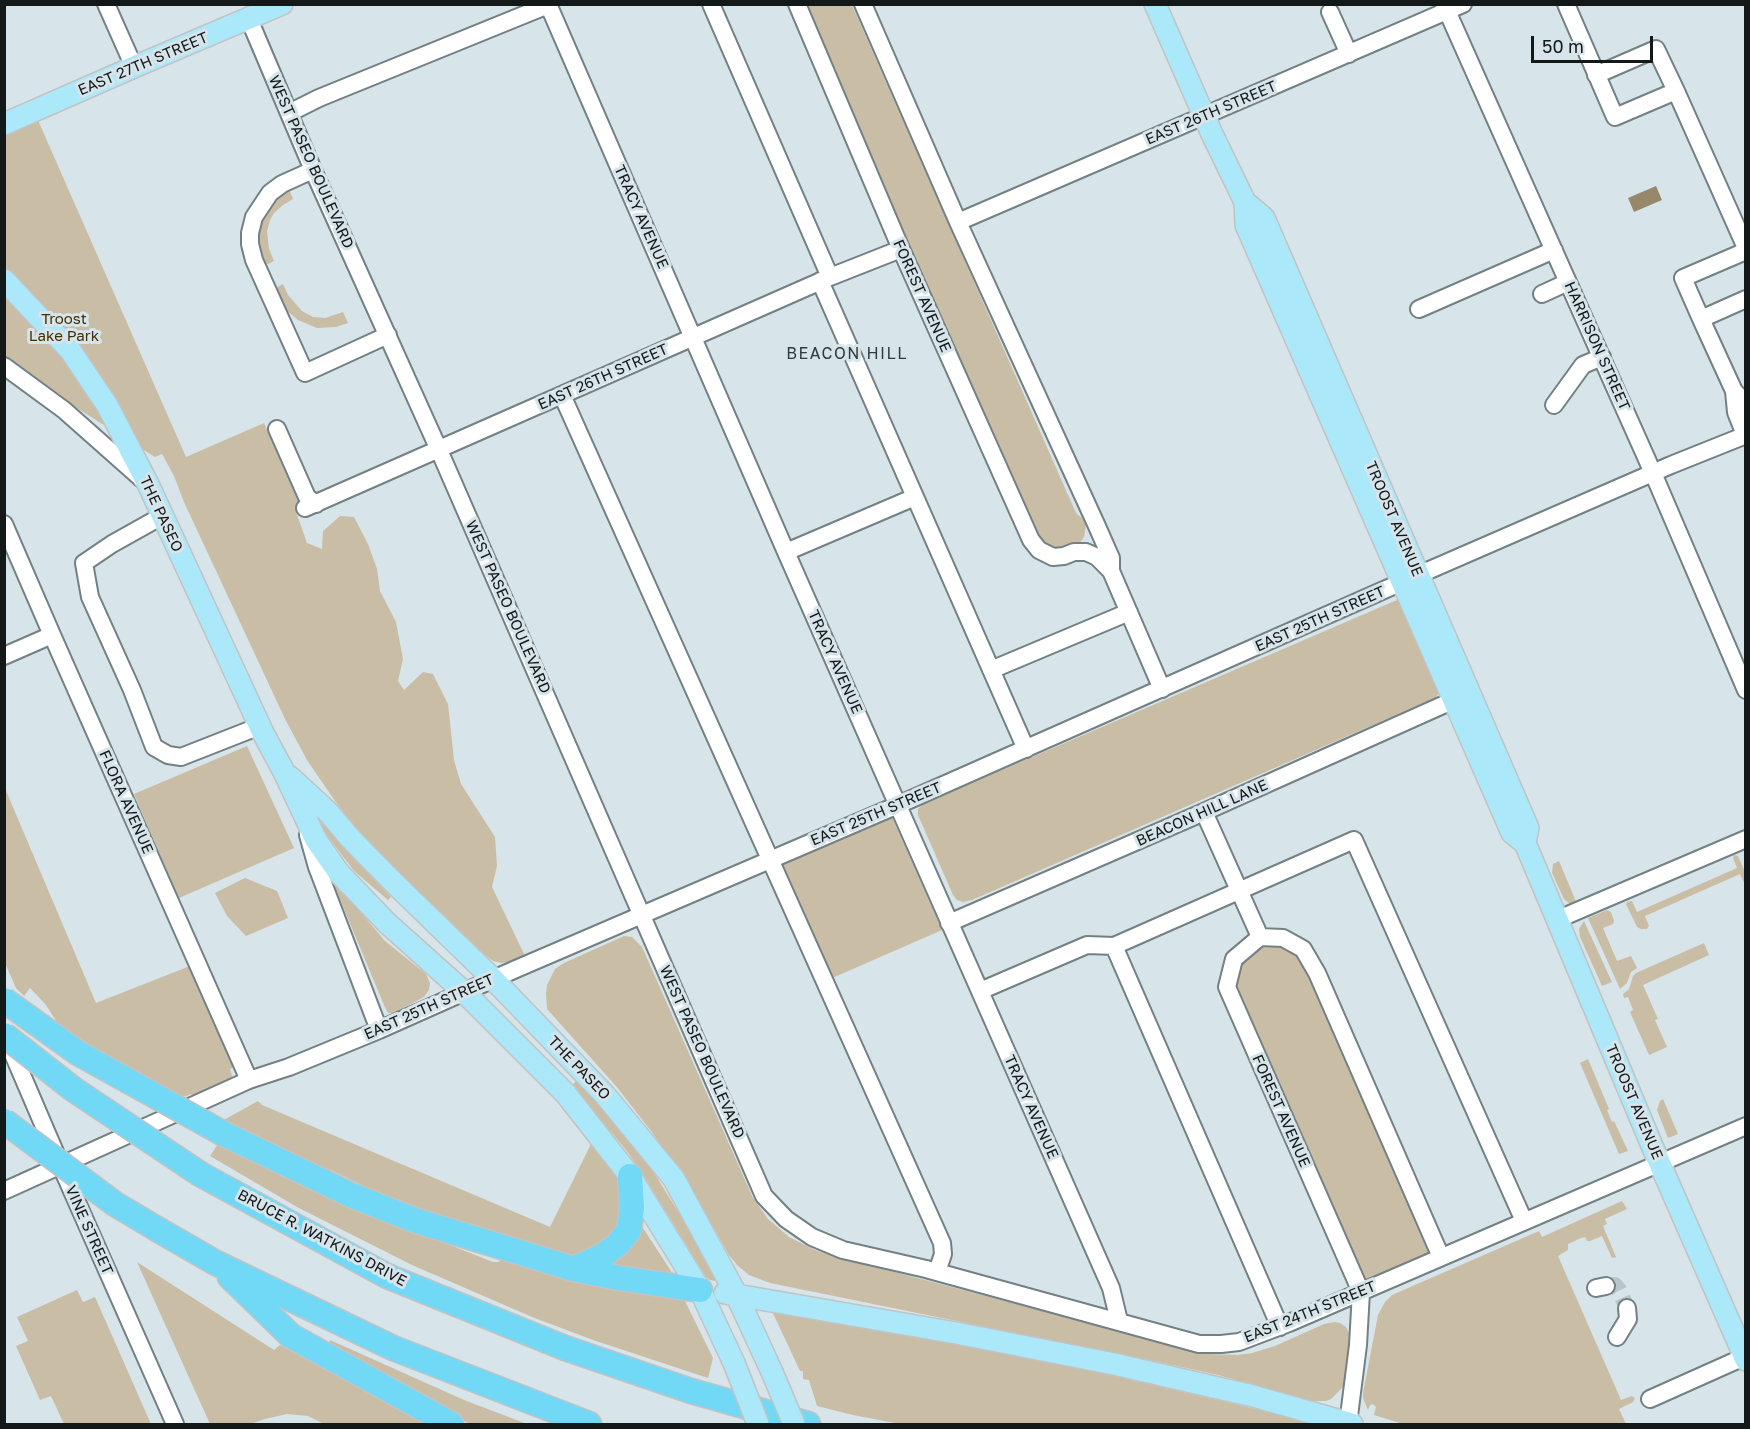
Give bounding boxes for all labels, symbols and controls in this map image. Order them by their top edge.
scale bar [1534,24,1656,62]
street label: EAST 27TH STREET [75,28,211,100]
text: 50 m [1542,35,1584,57]
street label: WEST PASEO BOULEVARD [265,73,357,251]
street label: EAST 26TH STREET [1143,77,1279,149]
street label: TRACY AVENUE [610,162,672,272]
street label: FOREST AVENUE [889,237,955,355]
street label: HARRISON STREET [1560,279,1634,413]
park label: Troost Lake Park [29,310,99,345]
street label: EAST 26TH STREET [535,340,671,414]
district label: BEACON HILL [786,344,908,364]
street label: TROOST AVENUE [1362,459,1426,579]
street label: THE PASEO [136,473,186,555]
street label: WEST PASEO BOULEVARD [462,518,554,696]
street label: EAST 25TH STREET [1252,582,1388,656]
street label: TRACY AVENUE [804,607,866,717]
street label: FLORA AVENUE [95,747,157,857]
street label: BEACON HILL LANE [1133,776,1271,850]
street label: EAST 25TH STREET [808,778,944,850]
street label: WEST PASEO BOULEVARD [656,963,748,1141]
street label: EAST 25TH STREET [361,970,497,1044]
street label: THE PASEO [544,1032,614,1104]
street label: TROOST AVENUE [1602,1042,1666,1162]
street label: TRACY AVENUE [1000,1052,1062,1162]
street label: FOREST AVENUE [1248,1052,1314,1170]
street label: VINE STREET [61,1183,117,1277]
street label: BRUCE R. WATKINS DRIVE [234,1186,410,1290]
street label: EAST 24TH STREET [1241,1277,1379,1347]

